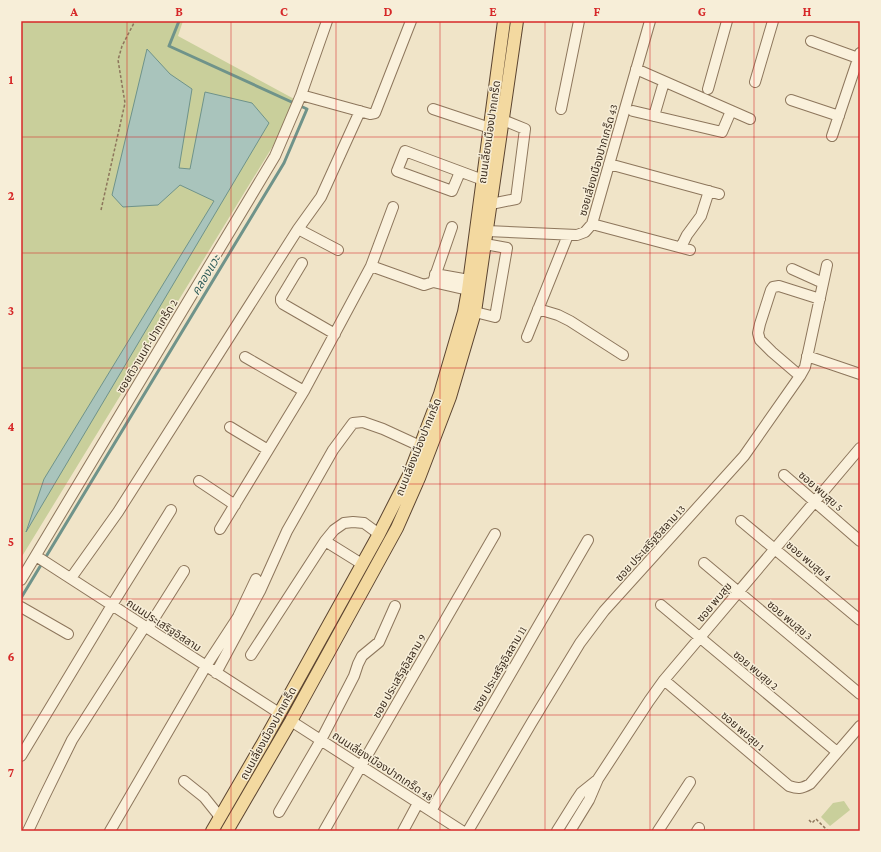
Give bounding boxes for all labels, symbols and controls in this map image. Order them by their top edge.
text: A [69,4,78,19]
text: B [175,4,183,19]
text: C [280,4,288,19]
text: D [384,4,393,19]
text: E [489,4,497,19]
text: F [594,4,601,19]
text: G [698,4,706,19]
text: H [803,4,812,19]
text: 1 [9,72,14,87]
street label: ถนนเลี่ยงเมืองปากเกร็ด [474,79,502,184]
street label: ซอยเลี่ยงเมืองปากเกร็ด 43 [574,102,620,217]
text: 2 [8,188,15,203]
water label: คลองแวะ [189,252,224,298]
street label: ซอยติวานนท์-ปากเกร็ด 2 [114,297,180,395]
text: 3 [8,303,14,318]
street label: ถนนเลี่ยงเมืองปากเกร็ด [391,396,443,497]
text: 4 [7,419,15,434]
street label: ซอย พบสุข 5 [796,468,846,514]
street label: ซอย ประเสริฐอิสลาม 13 [613,502,687,584]
text: 5 [8,534,14,549]
street label: ซอย พบสุข 4 [783,539,834,584]
street label: ซอย พบสุข [694,580,735,625]
street label: ถนนประเสริฐอิสลาม [124,596,204,654]
street label: ซอย พบสุข 3 [764,598,815,643]
street label: ซอย ประเสริฐอิสลาม 11 [470,624,529,714]
street label: ซอย ประเสริฐอิสลาม 9 [370,632,428,720]
street label: ซอย พบสุข 2 [730,648,781,693]
text: 6 [7,649,15,664]
street label: ถนนเลี่ยงเมืองปากเกร็ด [236,684,298,781]
street label: ซอย พบสุข 1 [718,709,767,754]
street label: ถนนเลี่ยงเมืองปากเกร็ด 48 [330,727,437,803]
text: 7 [8,765,14,780]

